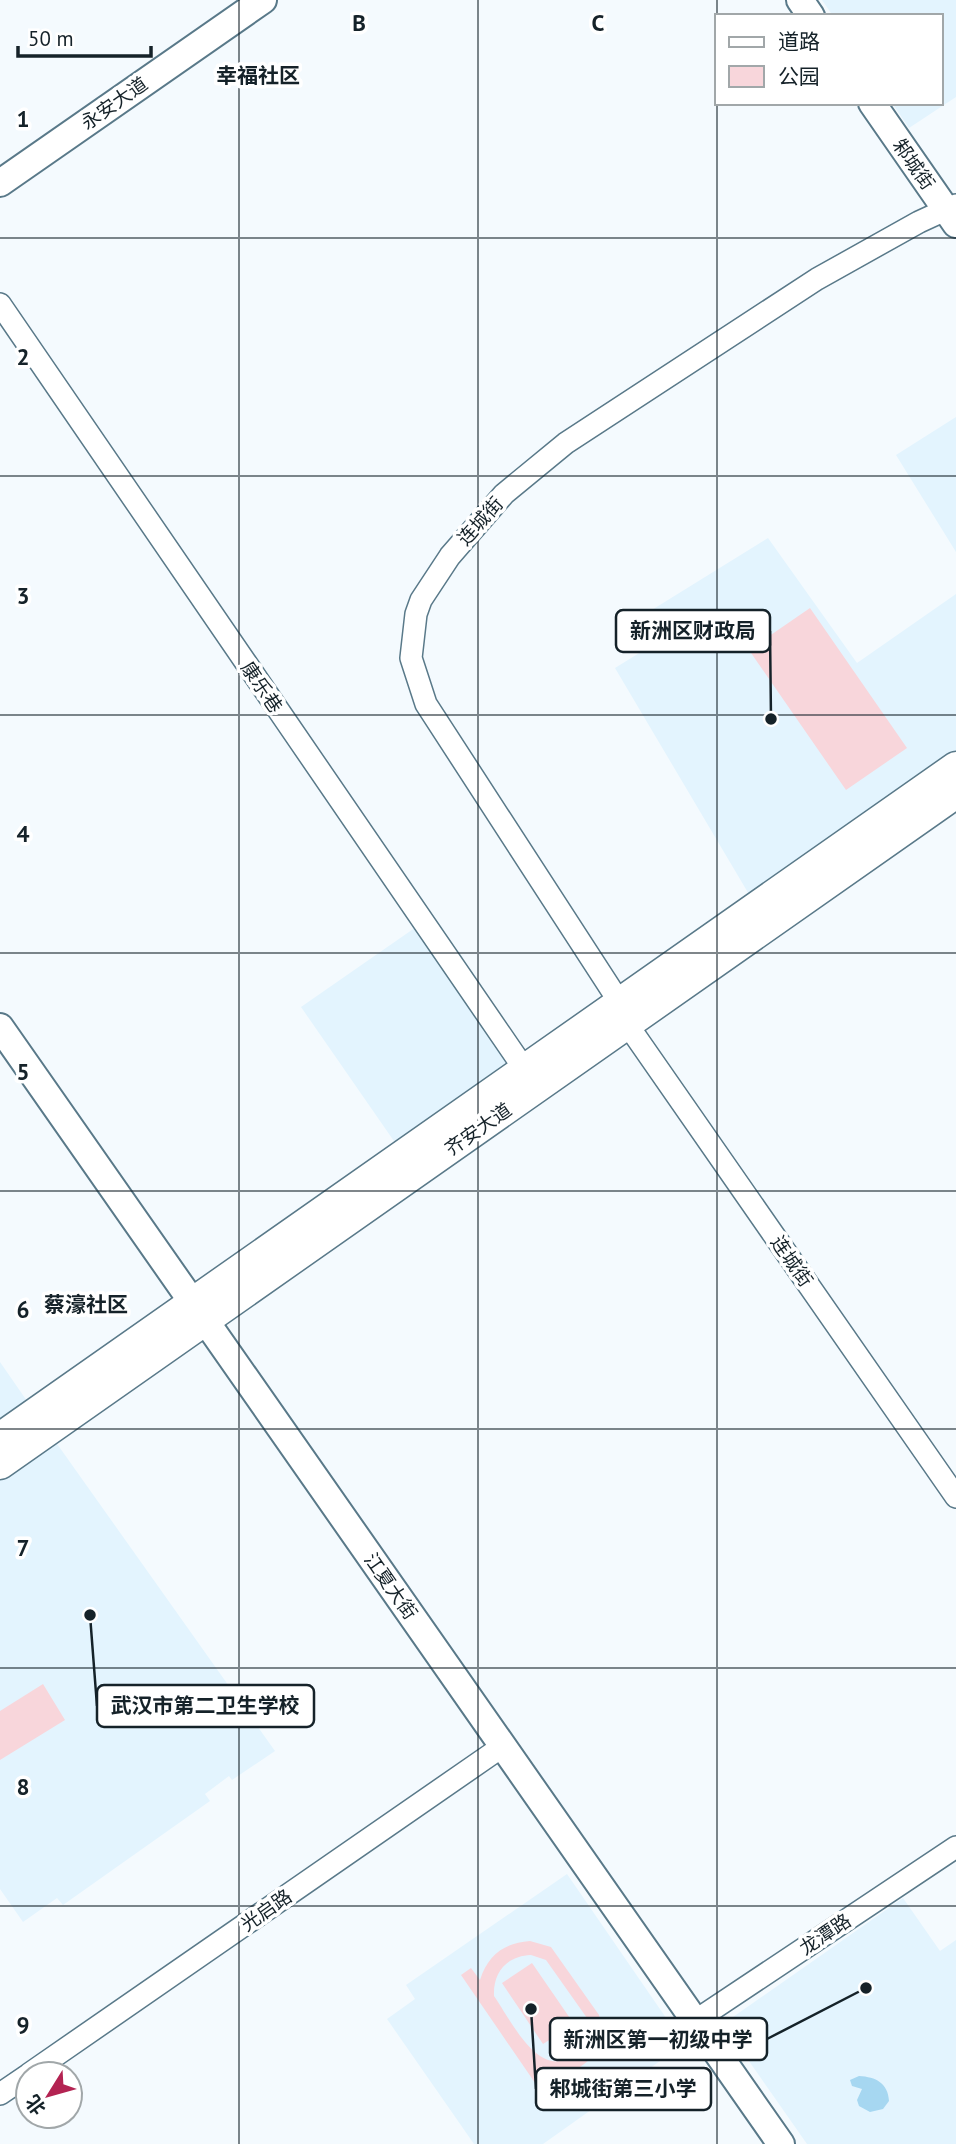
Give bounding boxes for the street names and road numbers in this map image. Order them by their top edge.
street label: 永安大道 [76,71,152,135]
street label: 邾城街 [888,134,940,194]
street label: 连城街 [452,492,508,550]
street label: 康乐巷 [236,657,288,717]
street label: 齐安大道 [440,1097,516,1161]
street label: 连城街 [766,1231,818,1291]
street label: 江夏大街 [359,1548,423,1624]
street label: 光启路 [236,1884,296,1936]
street label: 龙潭路 [795,1908,855,1960]

